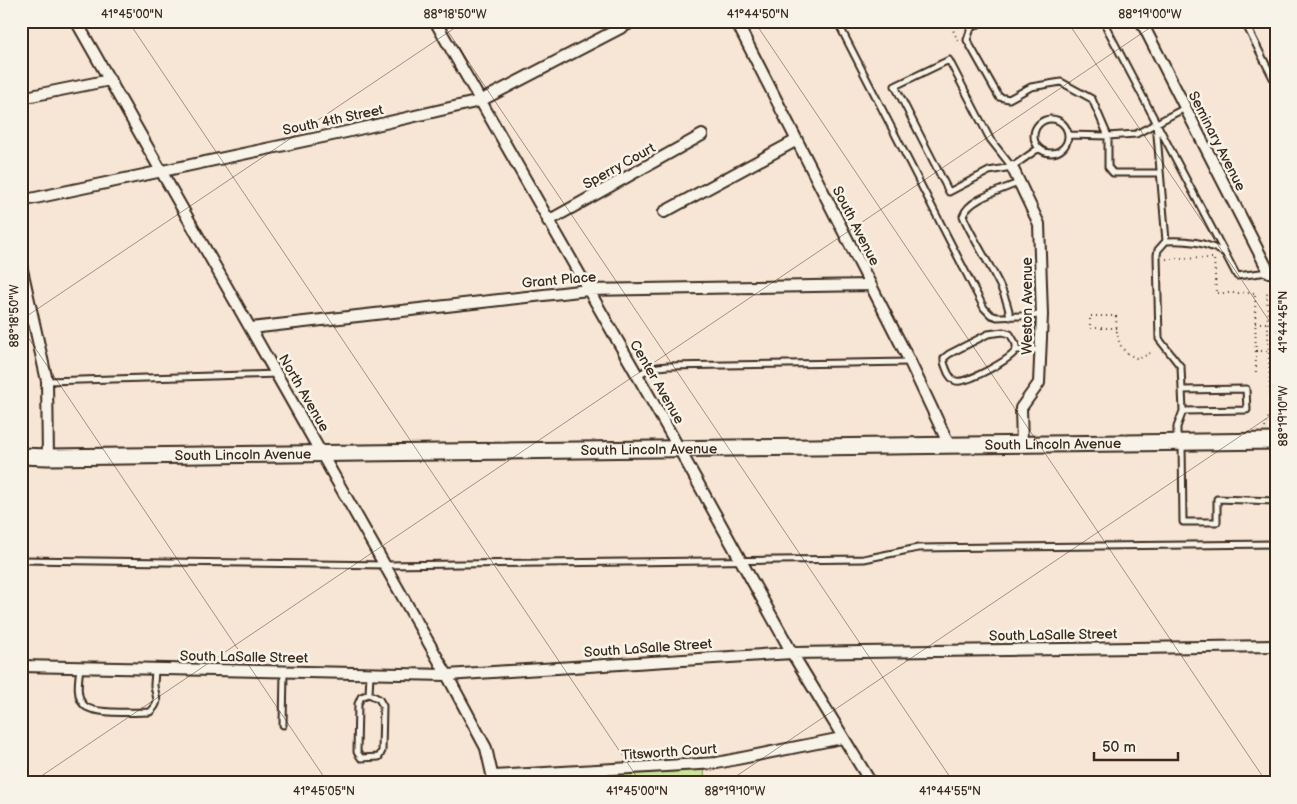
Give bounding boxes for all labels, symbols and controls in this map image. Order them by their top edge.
text: 41°45'00"N [101,7,163,22]
text: 88°18'50"W [423,7,487,22]
text: 41°44'50"N [727,7,789,22]
text: 88°19'00"W [1118,7,1182,22]
street label: Seminary Avenue [1185,88,1249,194]
street label: South 4th Street [281,101,386,139]
street label: Sperry Court [580,139,659,193]
street label: South Avenue [829,183,883,269]
street label: Weston Avenue [1019,257,1036,355]
street label: Grant Place [521,268,597,292]
text: 88°18'50"W [7,284,22,348]
text: 41°44'45"N [1276,291,1291,353]
street label: Center Avenue [626,337,688,427]
street label: North Avenue [275,351,333,435]
text: 88°19'10"W [1276,385,1291,446]
street label: South Lincoln Avenue [985,435,1121,453]
street label: South Lincoln Avenue [581,440,717,459]
street label: South Lincoln Avenue [175,445,311,464]
street label: South LaSalle Street [989,625,1118,645]
street label: South LaSalle Street [583,635,713,661]
street label: South LaSalle Street [180,647,309,667]
scale bar [1094,729,1178,761]
text: 50 m [1102,738,1136,757]
street label: Titsworth Court [621,740,718,764]
text: 41°45'05"N [293,784,355,799]
text: 41°45'00"N [606,784,668,799]
text: 88°19'10"W [705,784,766,799]
text: 41°44'55"N [919,784,981,799]

